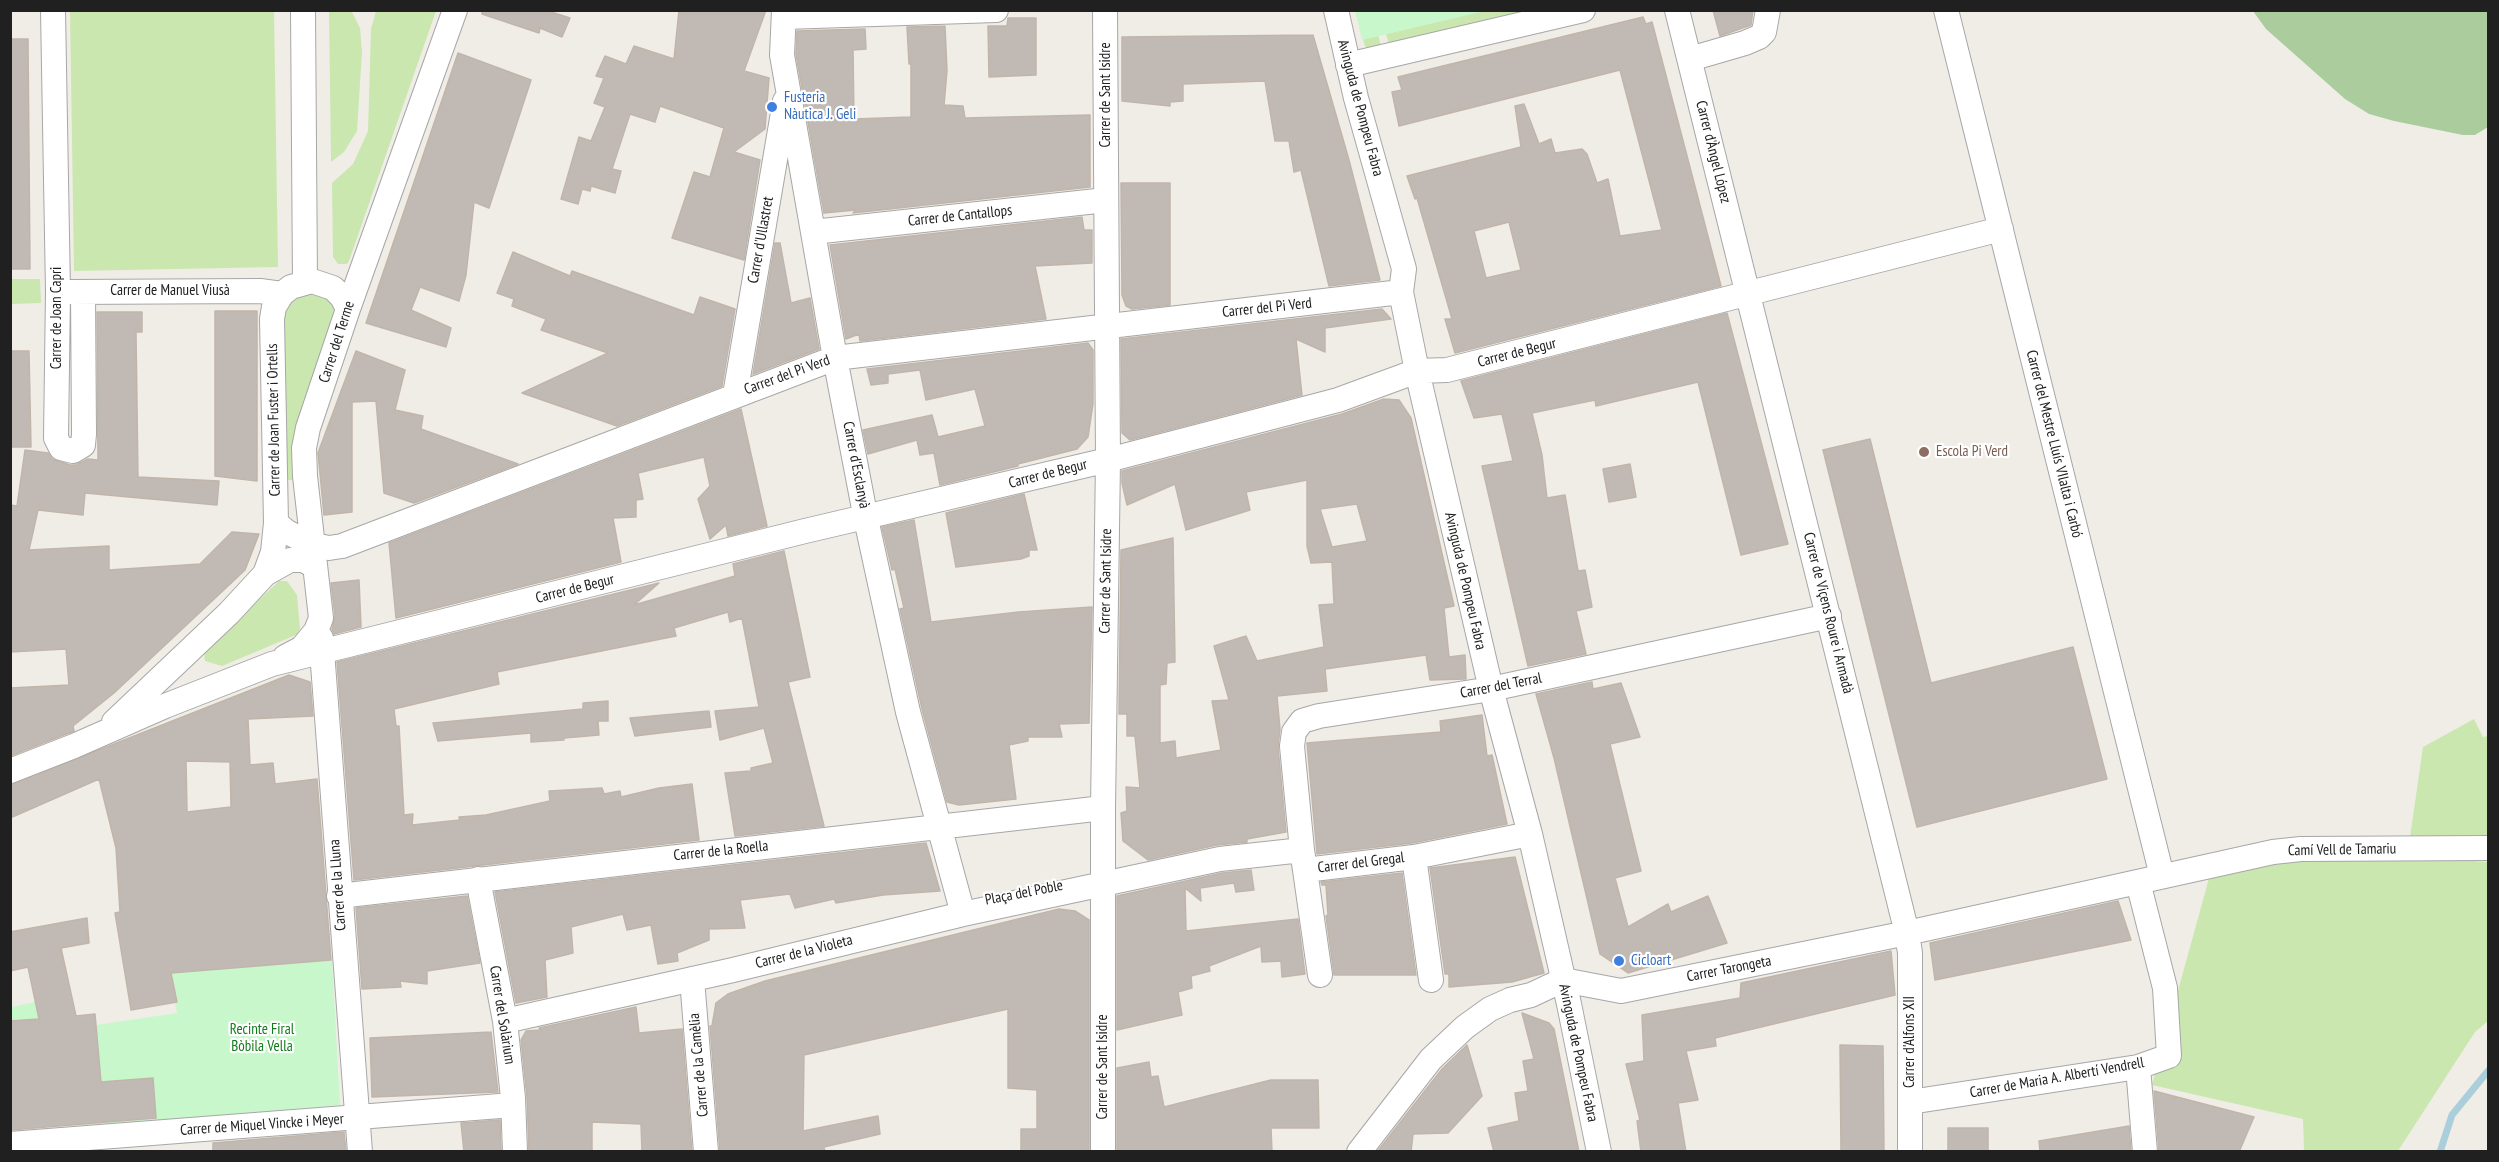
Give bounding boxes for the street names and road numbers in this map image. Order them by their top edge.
street label: Avinguda de Pompeu Fabra [1333,38,1387,178]
street label: Carrer de Sant Isidre [1097,42,1115,148]
street label: Carrer d'Àngel López [1692,99,1734,205]
street label: Carrer d'Ullastret [744,195,778,285]
street label: Carrer de Cantallops [907,202,1013,230]
street label: Carrer de Joan Capri [48,267,66,369]
street label: Carrer de Manuel Viusà [110,282,230,300]
street label: Carrer del Pi Verd [1221,294,1313,322]
street label: Carrer del Terme [315,299,359,385]
street label: Carrer de Begur [1476,335,1558,371]
street label: Carrer de Joan Fuster i Ortells [264,343,284,497]
street label: Carrer del Mestre Lluís VIlalta i Carbó [2022,348,2086,540]
street label: Carrer del Pi Verd [742,351,832,399]
street label: Carrer d'Esclanyà [839,420,873,510]
street label: Carrer de Begur [1007,456,1089,492]
street label: Avinguda de Pompeu Fabra [1440,510,1490,652]
street label: Carrer de Sant Isidre [1096,528,1116,634]
street label: Carrer de Viçens Roure i Armadà [1799,531,1857,695]
street label: Carrer de Begur [534,571,616,607]
street label: Carrer del Terral [1459,669,1543,703]
street label: Carrer de la Roella [673,837,769,865]
street label: Carrer de la Lluna [326,839,350,931]
street label: Camí Vell de Tamariu [2288,840,2396,860]
street label: Carrer del Gregal [1317,849,1405,877]
street label: Plaça del Poble [983,877,1065,909]
street label: Carrer de la Violeta [754,931,854,973]
street label: Carrer Tarongeta [1685,952,1773,986]
street label: Carrer del Solàrium [485,964,519,1066]
street label: Avinguda de Pompeu Fabra [1555,982,1601,1124]
street label: Carrer d'Alfons XII [1901,996,1919,1088]
street label: Carrer de la Camèlia [685,1012,713,1118]
street label: Carrer de Sant Isidre [1094,1014,1112,1120]
street label: Carrer de Maria A. Albertí Vendrell [1968,1054,2146,1102]
street label: Carrer de Miquel Vincke i Meyer [180,1110,344,1140]

